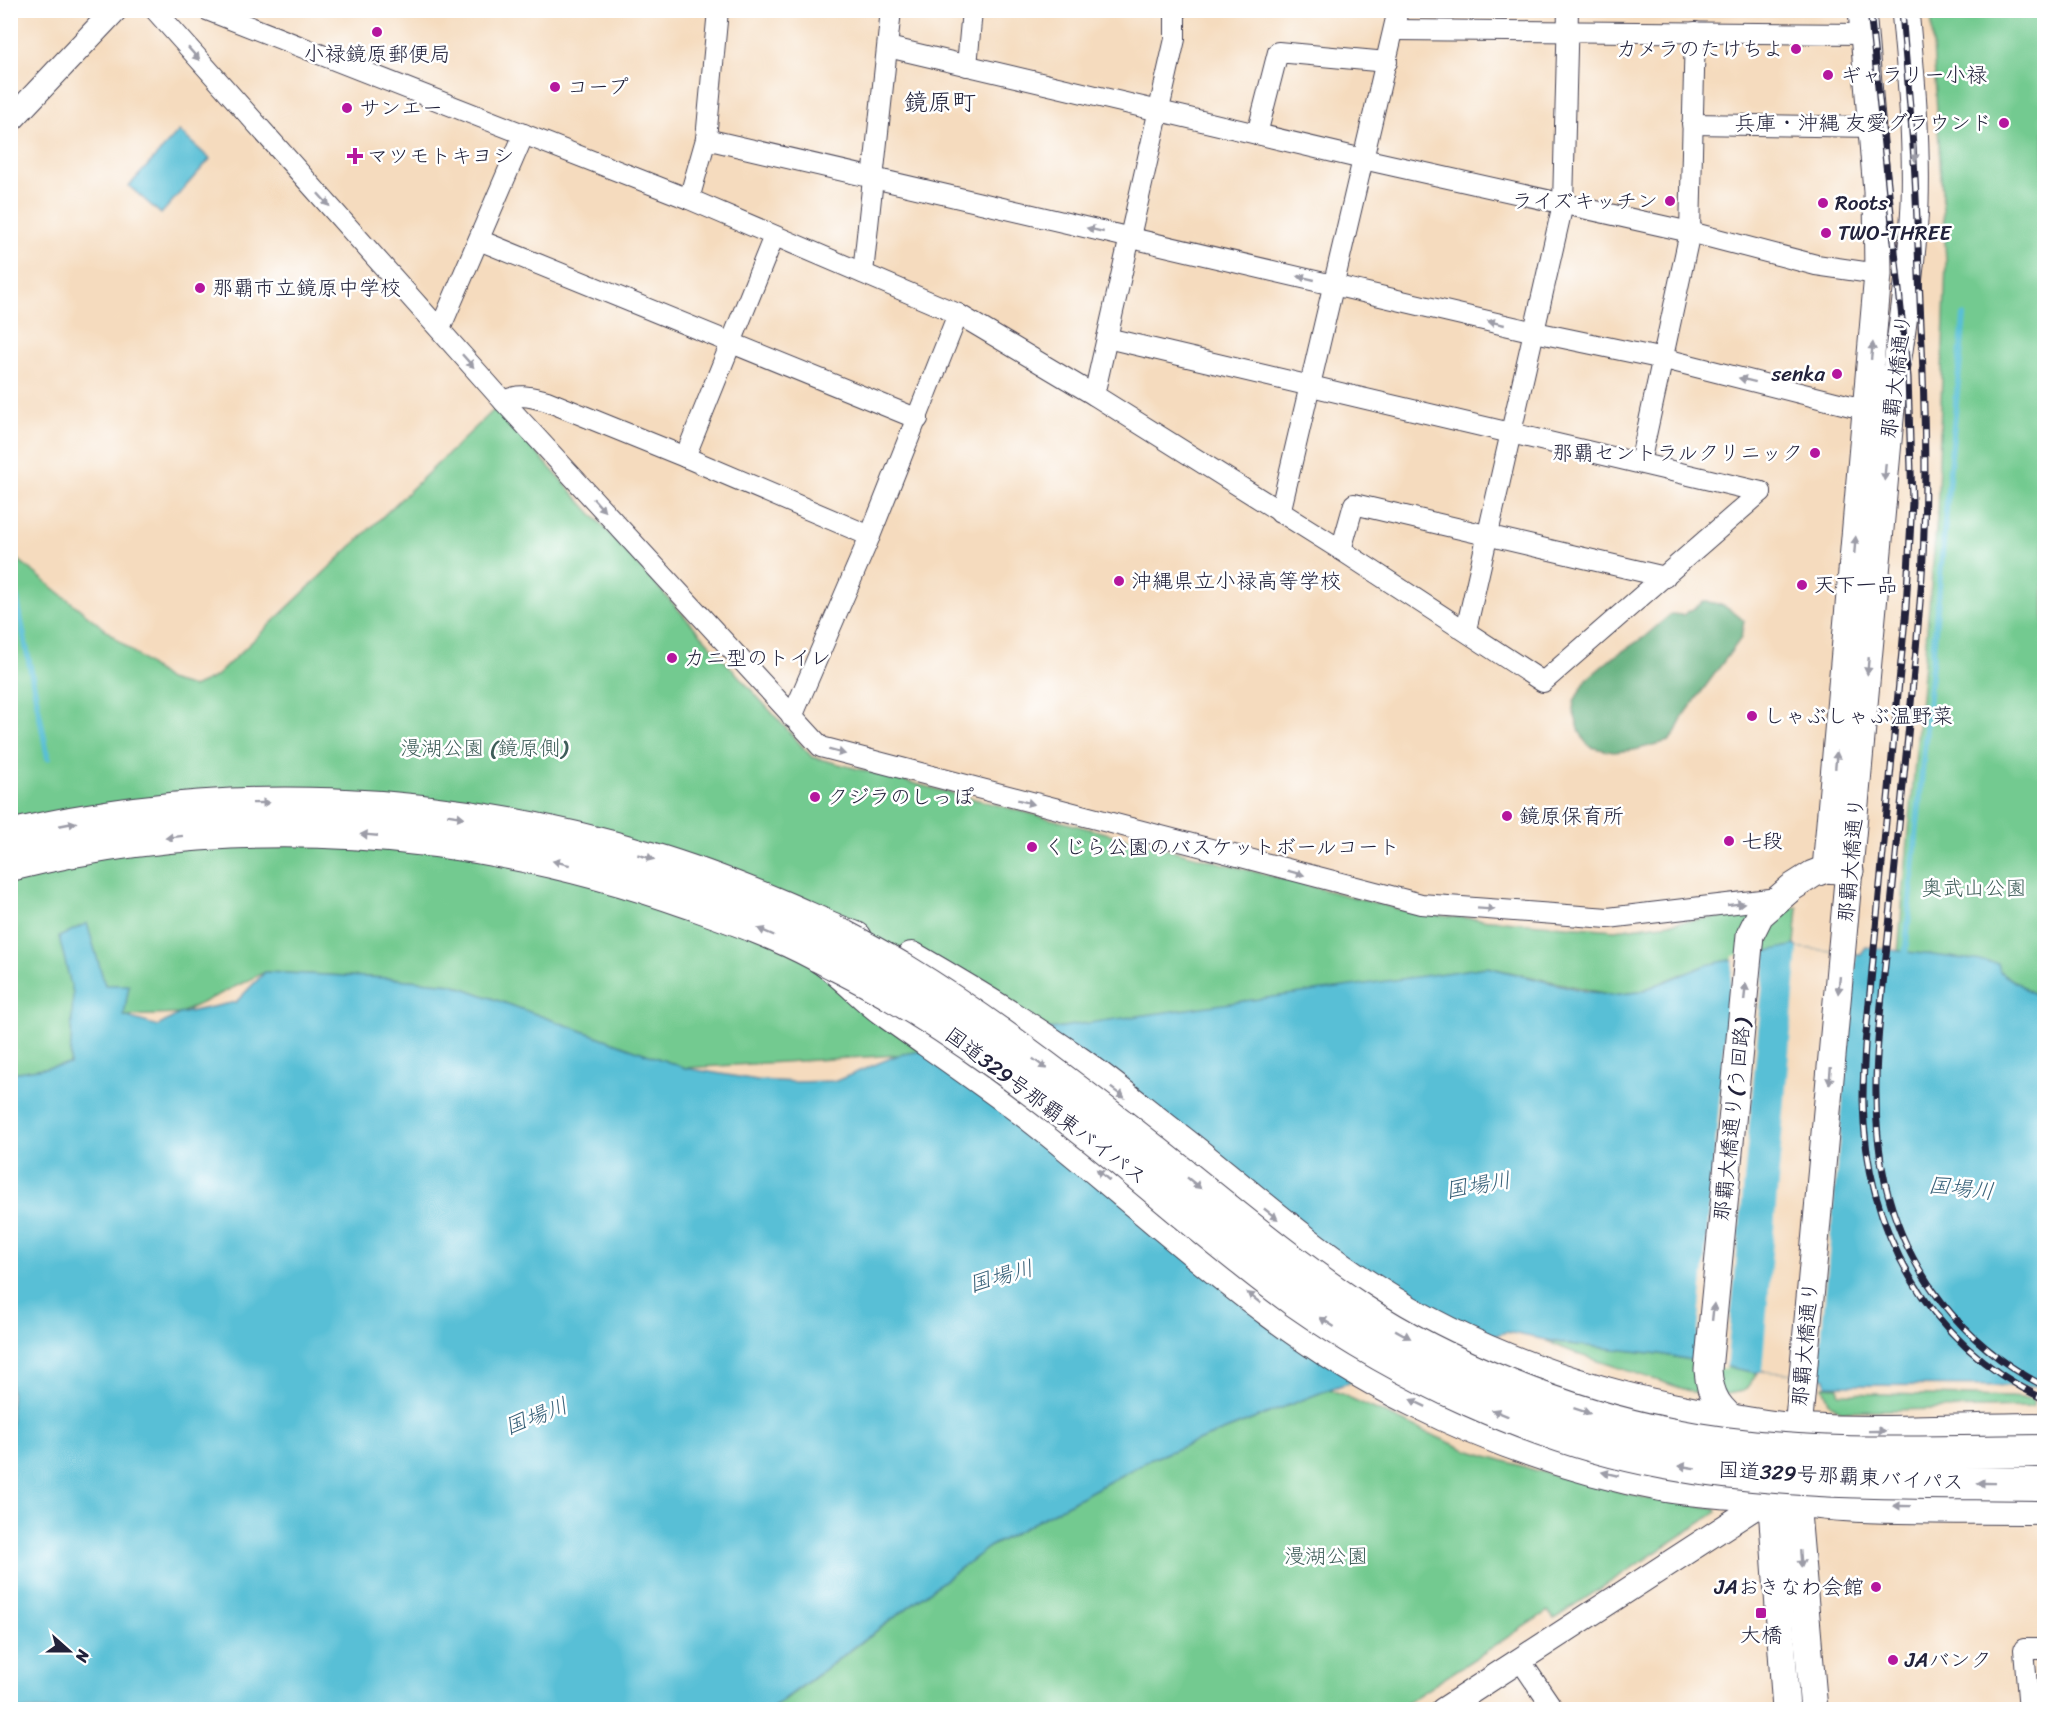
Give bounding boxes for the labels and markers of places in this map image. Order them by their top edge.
marker: 小禄鏡原郵便局 [370,25,384,39]
place label: カメラのたけちよ [1616,30,1784,68]
place label: 小禄鏡原郵便局 [304,35,451,73]
marker: カメラのたけちよ [1789,42,1803,56]
place label: ギャラリー小禄 [1840,56,1987,94]
place label: コープ [567,68,629,106]
marker: ギャラリー小禄 [1821,68,1835,82]
marker: コープ [548,80,562,94]
place label: サンエー [359,89,443,127]
marker: サンエー [340,101,354,115]
place label: 兵庫・沖縄 友愛グラウンド [1735,104,1992,142]
marker: 兵庫・沖縄 友愛グラウンド [1997,116,2011,130]
place label: マツモトキヨシ [367,137,514,175]
marker: マツモトキヨシ [348,149,362,163]
place label: ライズキッチン [1512,182,1658,220]
place label: Roots [1835,184,1888,222]
marker: ライズキッチン [1663,194,1677,208]
marker: Roots [1816,196,1830,210]
place label: TWO-THREE [1838,214,1952,252]
marker: TWO-THREE [1819,226,1833,240]
place label: 那覇市立鏡原中学校 [212,269,401,307]
marker: 那覇市立鏡原中学校 [193,281,207,295]
place label: senka [1771,355,1825,393]
marker: senka [1830,367,1844,381]
place label: 那覇セントラルクリニック [1552,434,1803,472]
marker: 那覇セントラルクリニック [1808,446,1822,460]
place label: 沖縄県立小禄高等学校 [1131,562,1341,600]
place label: 天下一品 [1814,566,1898,604]
marker: 沖縄県立小禄高等学校 [1112,574,1126,588]
marker: 天下一品 [1795,578,1809,592]
place label: カニ型のトイレ [684,639,831,677]
marker: カニ型のトイレ [665,651,679,665]
place label: しゃぶしゃぶ温野菜 [1764,697,1953,735]
marker: しゃぶしゃぶ温野菜 [1745,709,1759,723]
place label: クジラのしっぽ [827,778,974,816]
marker: クジラのしっぽ [808,790,822,804]
place label: 鏡原保育所 [1519,797,1624,835]
marker: 鏡原保育所 [1500,809,1514,823]
place label: 七段 [1741,822,1783,860]
place label: くじら公園のバスケットボールコート [1044,828,1400,866]
marker: 七段 [1722,834,1736,848]
marker: くじら公園のバスケットボールコート [1025,840,1039,854]
place label: JAおきなわ会館 [1713,1568,1864,1606]
marker: JAおきなわ会館 [1869,1580,1883,1594]
marker: 大橋 [1754,1606,1768,1620]
place label: 大橋 [1740,1616,1782,1654]
place label: JAバンク [1904,1641,1992,1679]
marker: JAバンク [1886,1653,1900,1667]

